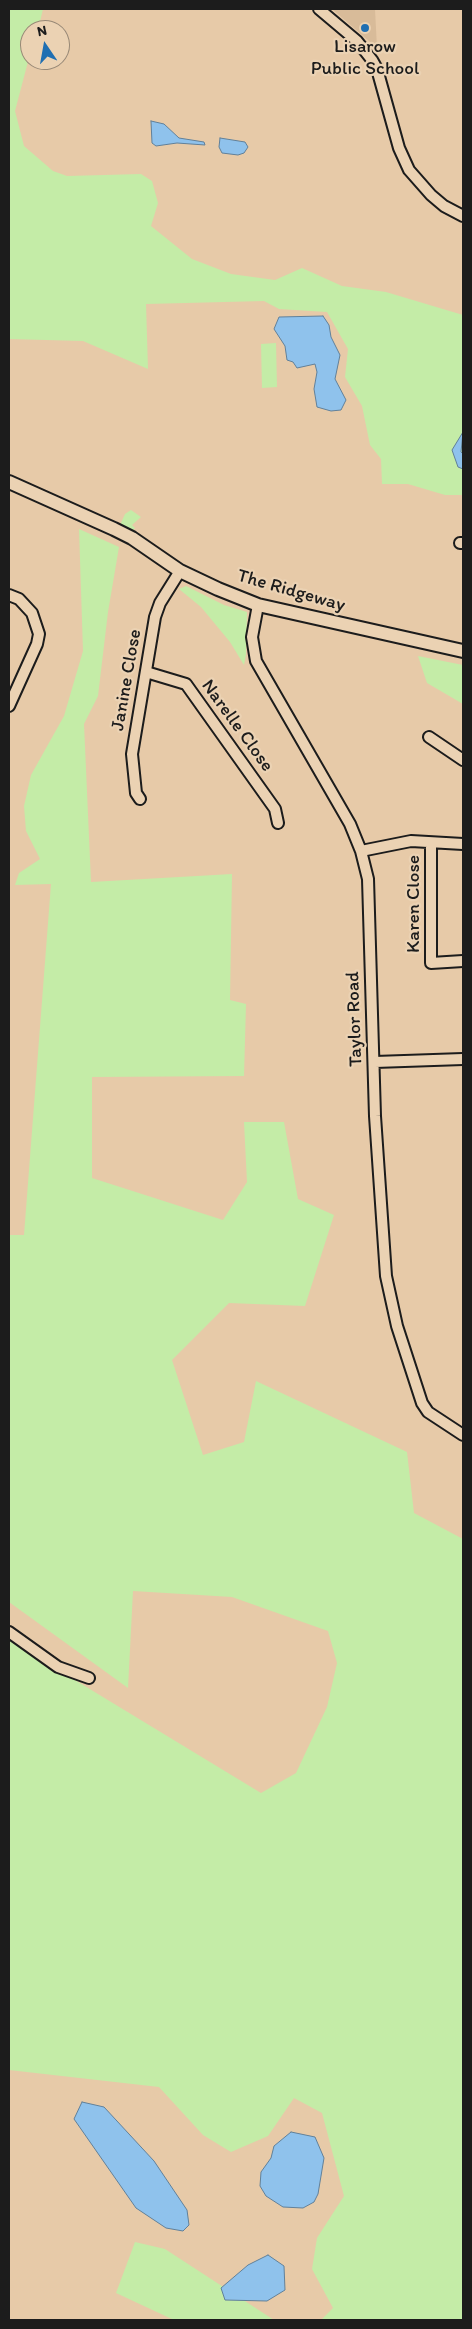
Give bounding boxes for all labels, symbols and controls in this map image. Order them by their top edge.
north arrow [20,20,70,70]
text: N [36,22,48,40]
marker: Lisarow Public School [359,22,371,34]
place label: Lisarow Public School [311,36,419,80]
street label: The Ridgeway [234,565,348,617]
street label: Janine Close [107,627,147,733]
street label: Narelle Close [196,675,278,777]
street label: Karen Close [403,855,425,953]
street label: Taylor Road [342,971,368,1067]

